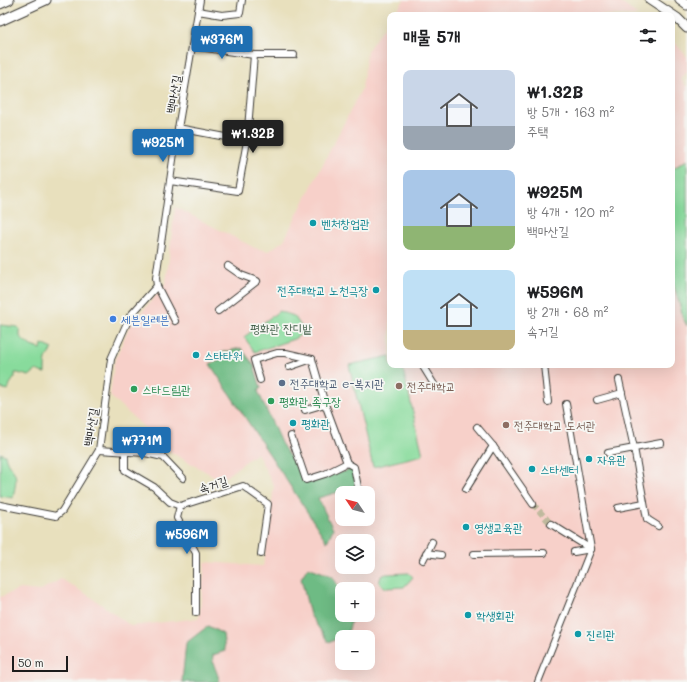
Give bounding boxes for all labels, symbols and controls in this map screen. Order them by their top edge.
text: 매물 5개 [403,25,460,47]
icon: filters [637,25,659,47]
pin: ₩376M [194,26,250,60]
text: ₩376M [200,30,244,47]
street label: 백마산길 [162,73,184,114]
text: ₩1.32B [527,80,584,102]
icon: home [435,86,483,134]
text: 방 5개 · 163 m² [527,103,614,120]
pin: ₩1.32B [220,120,286,154]
text: 주택 [527,122,548,139]
text: ₩1.32B [231,124,275,141]
pin: ₩925M [135,129,191,163]
text: ₩925M [142,133,184,150]
text: ₩925M [527,180,583,202]
icon: home [435,186,483,234]
text: 방 4개 · 120 m² [527,203,614,220]
place label: 벤처창업관 [321,215,370,231]
marker: 벤처창업관 [308,218,318,228]
text: 백마산길 [527,222,569,239]
text: ₩596M [527,280,584,302]
place label: 전주대학교 노천극장 [277,282,368,298]
marker: 전주대학교 노천극장 [371,285,381,295]
icon: home [435,286,483,334]
text: 방 2개 · 68 m² [527,303,608,320]
place label: 세븐일레븐 [121,311,169,327]
marker: 세븐일레븐 [108,314,118,324]
park label: 평화관 잔디밭 [250,320,312,336]
text: 속거길 [527,322,558,339]
place label: 스타타워 [204,347,243,363]
marker: 스타타워 [191,350,201,360]
place label: 전주대학교 e-복지관 [290,375,384,391]
marker: 전주대학교 e-복지관 [277,378,287,388]
place label: 전주대학교 [407,378,455,394]
place label: 스타드림관 [142,381,191,397]
marker: 전주대학교 [394,381,404,391]
marker: 스타드림관 [129,384,139,394]
place label: 평화관 족구장 [279,393,341,409]
marker: 평화관 족구장 [266,396,276,406]
street label: 백마산길 [79,406,101,447]
place label: 평화관 [301,415,330,431]
place label: 전주대학교 도서관 [514,417,595,433]
marker: 평화관 [288,418,298,428]
marker: 전주대학교 도서관 [501,420,511,430]
pin: ₩771M [114,427,170,461]
text: ₩771M [122,431,162,448]
place label: 자유관 [597,451,626,467]
marker: 자유관 [584,454,594,464]
place label: 스타센터 [540,461,579,477]
marker: 스타센터 [527,464,537,474]
street label: 속거길 [197,472,230,496]
north arrow [335,486,375,526]
map controls [335,486,375,670]
place label: 영생교육관 [474,519,523,535]
pin: ₩596M [159,521,215,555]
marker: 영생교육관 [461,522,471,532]
text: ₩596M [165,525,209,542]
button: layers [335,534,375,574]
button: + [335,582,375,622]
place label: 학생회관 [476,607,515,623]
marker: 학생회관 [463,610,473,620]
place label: 진리관 [586,626,615,642]
marker: 진리관 [573,629,583,639]
button: − [335,630,375,670]
scale bar [12,654,68,673]
text: 50 m [18,655,44,670]

